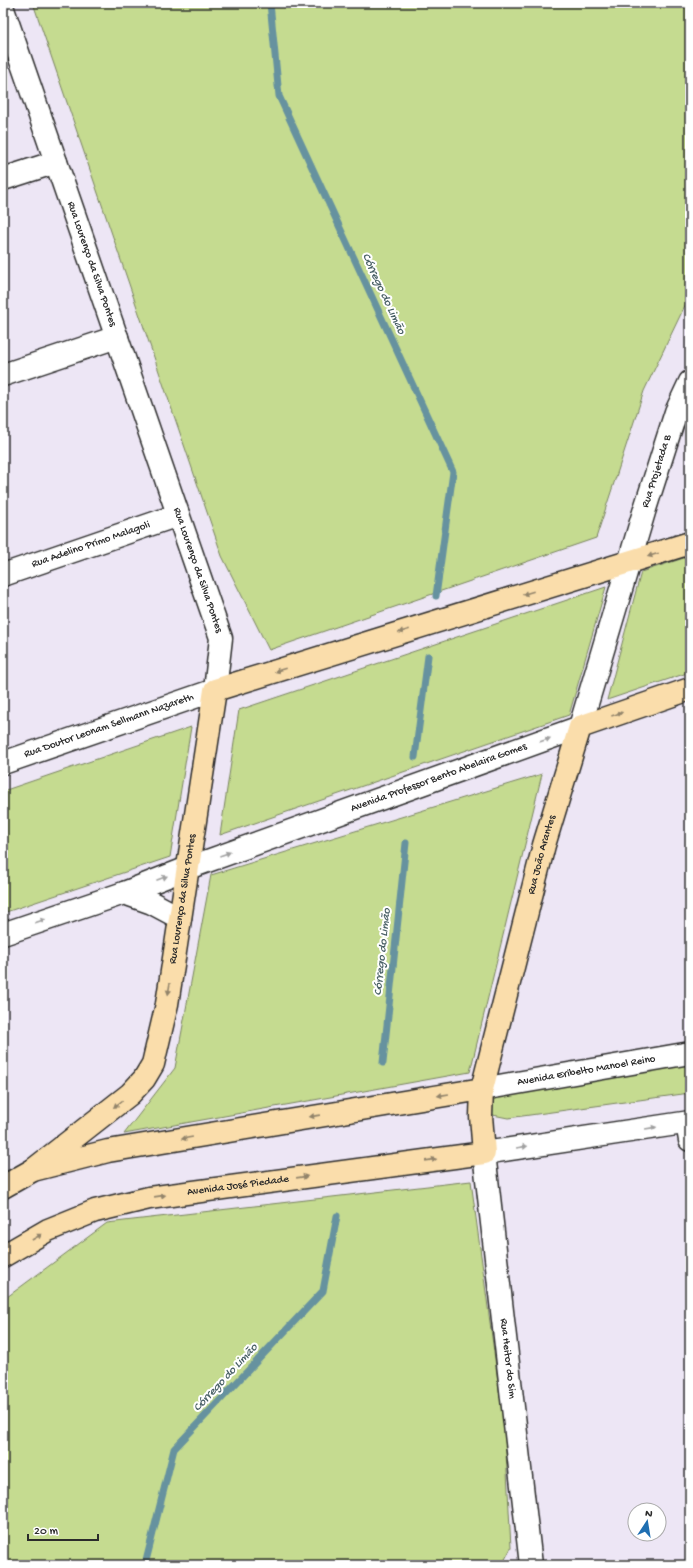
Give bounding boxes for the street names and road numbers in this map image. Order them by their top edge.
street label: Rua Lourenço da Silva Pontes [64,200,119,329]
street label: Rua Projetada B [640,433,674,509]
street label: Rua Lourenço da Silva Pontes [170,506,225,635]
street label: Rua Adelino Primo Malagoli [30,519,152,571]
street label: Rua Doutor Leonam Sellmann Nazareth [23,691,195,761]
street label: Avenida Professor Bento Abelaira Gomes [349,740,529,815]
street label: Rua João Arantes [526,813,559,896]
street label: Rua Lourenço da Silva Pontes [167,832,199,965]
street label: Avenida Eribelto Manoel Reino [516,1053,657,1089]
street label: Avenida José Piedade [186,1173,290,1199]
street label: Rua Heitor do Sim [497,1318,518,1400]

